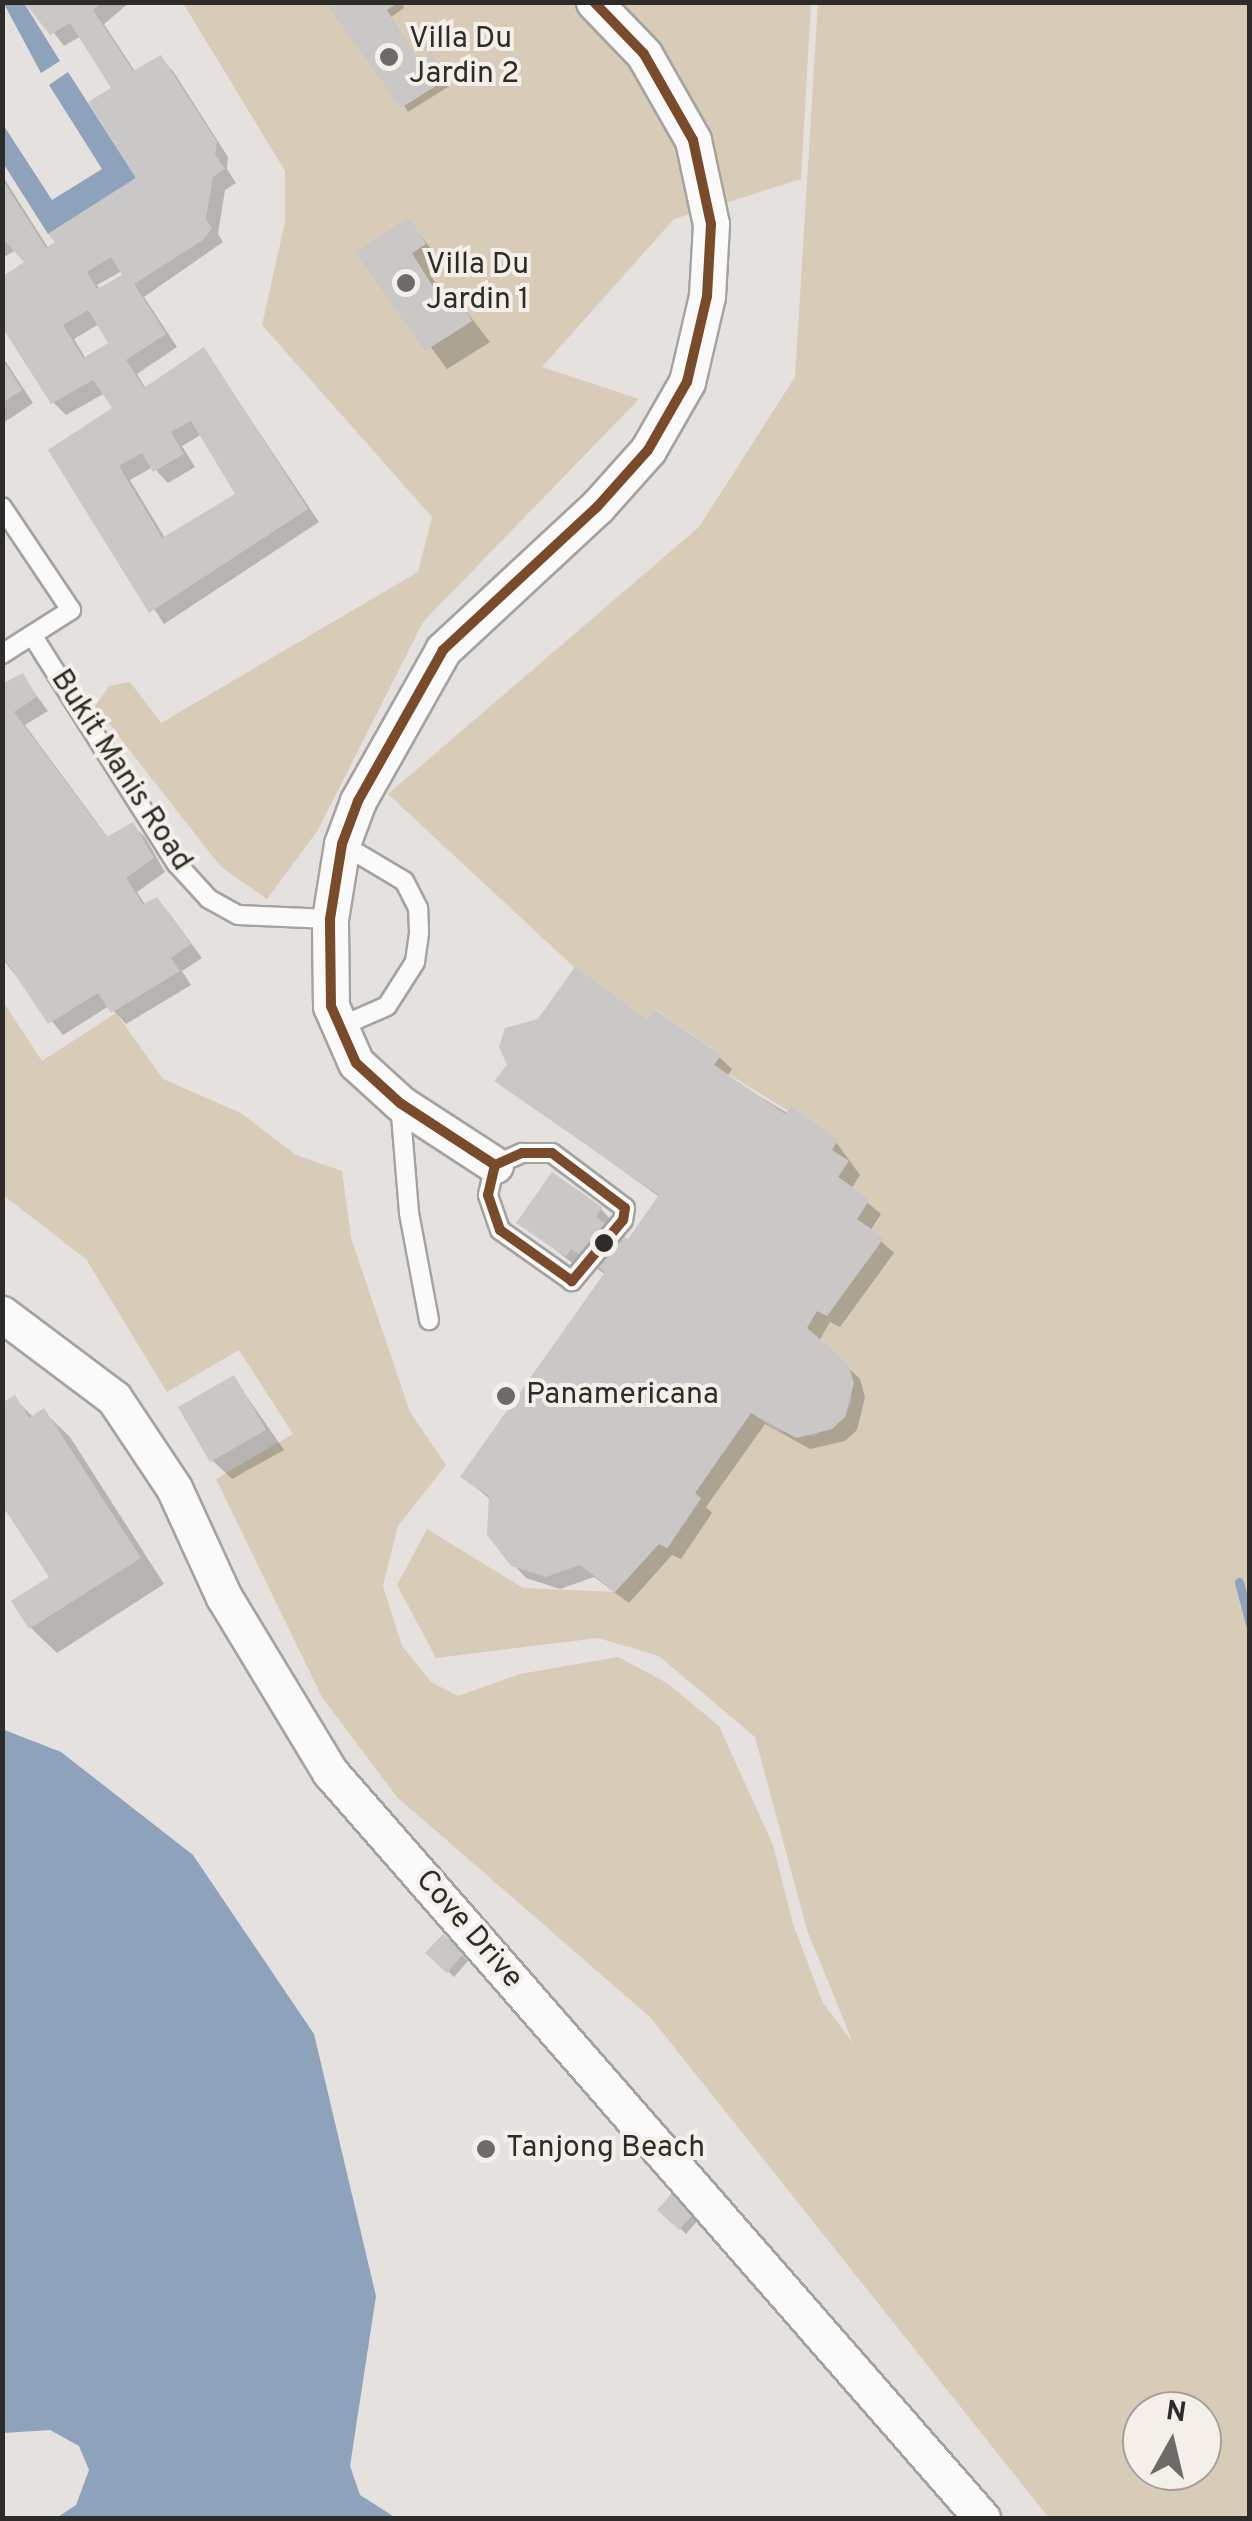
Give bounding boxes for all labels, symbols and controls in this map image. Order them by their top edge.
place label: Villa Du Jardin 2 [409,22,519,92]
marker: Villa Du Jardin 2 [378,46,400,68]
place label: Villa Du Jardin 1 [426,248,529,318]
marker: Villa Du Jardin 1 [395,272,417,294]
street label: Bukit Manis Road [41,663,199,879]
unlabelled marker [594,1233,614,1253]
place label: Panamericana [526,1378,719,1414]
marker: Panamericana [495,1385,517,1407]
street label: Cove Drive [407,1863,529,1997]
place label: Tanjong Beach [506,2131,705,2167]
marker: Tanjong Beach [475,2138,497,2160]
north arrow [1122,2391,1222,2491]
text: N [1163,2394,1188,2432]

